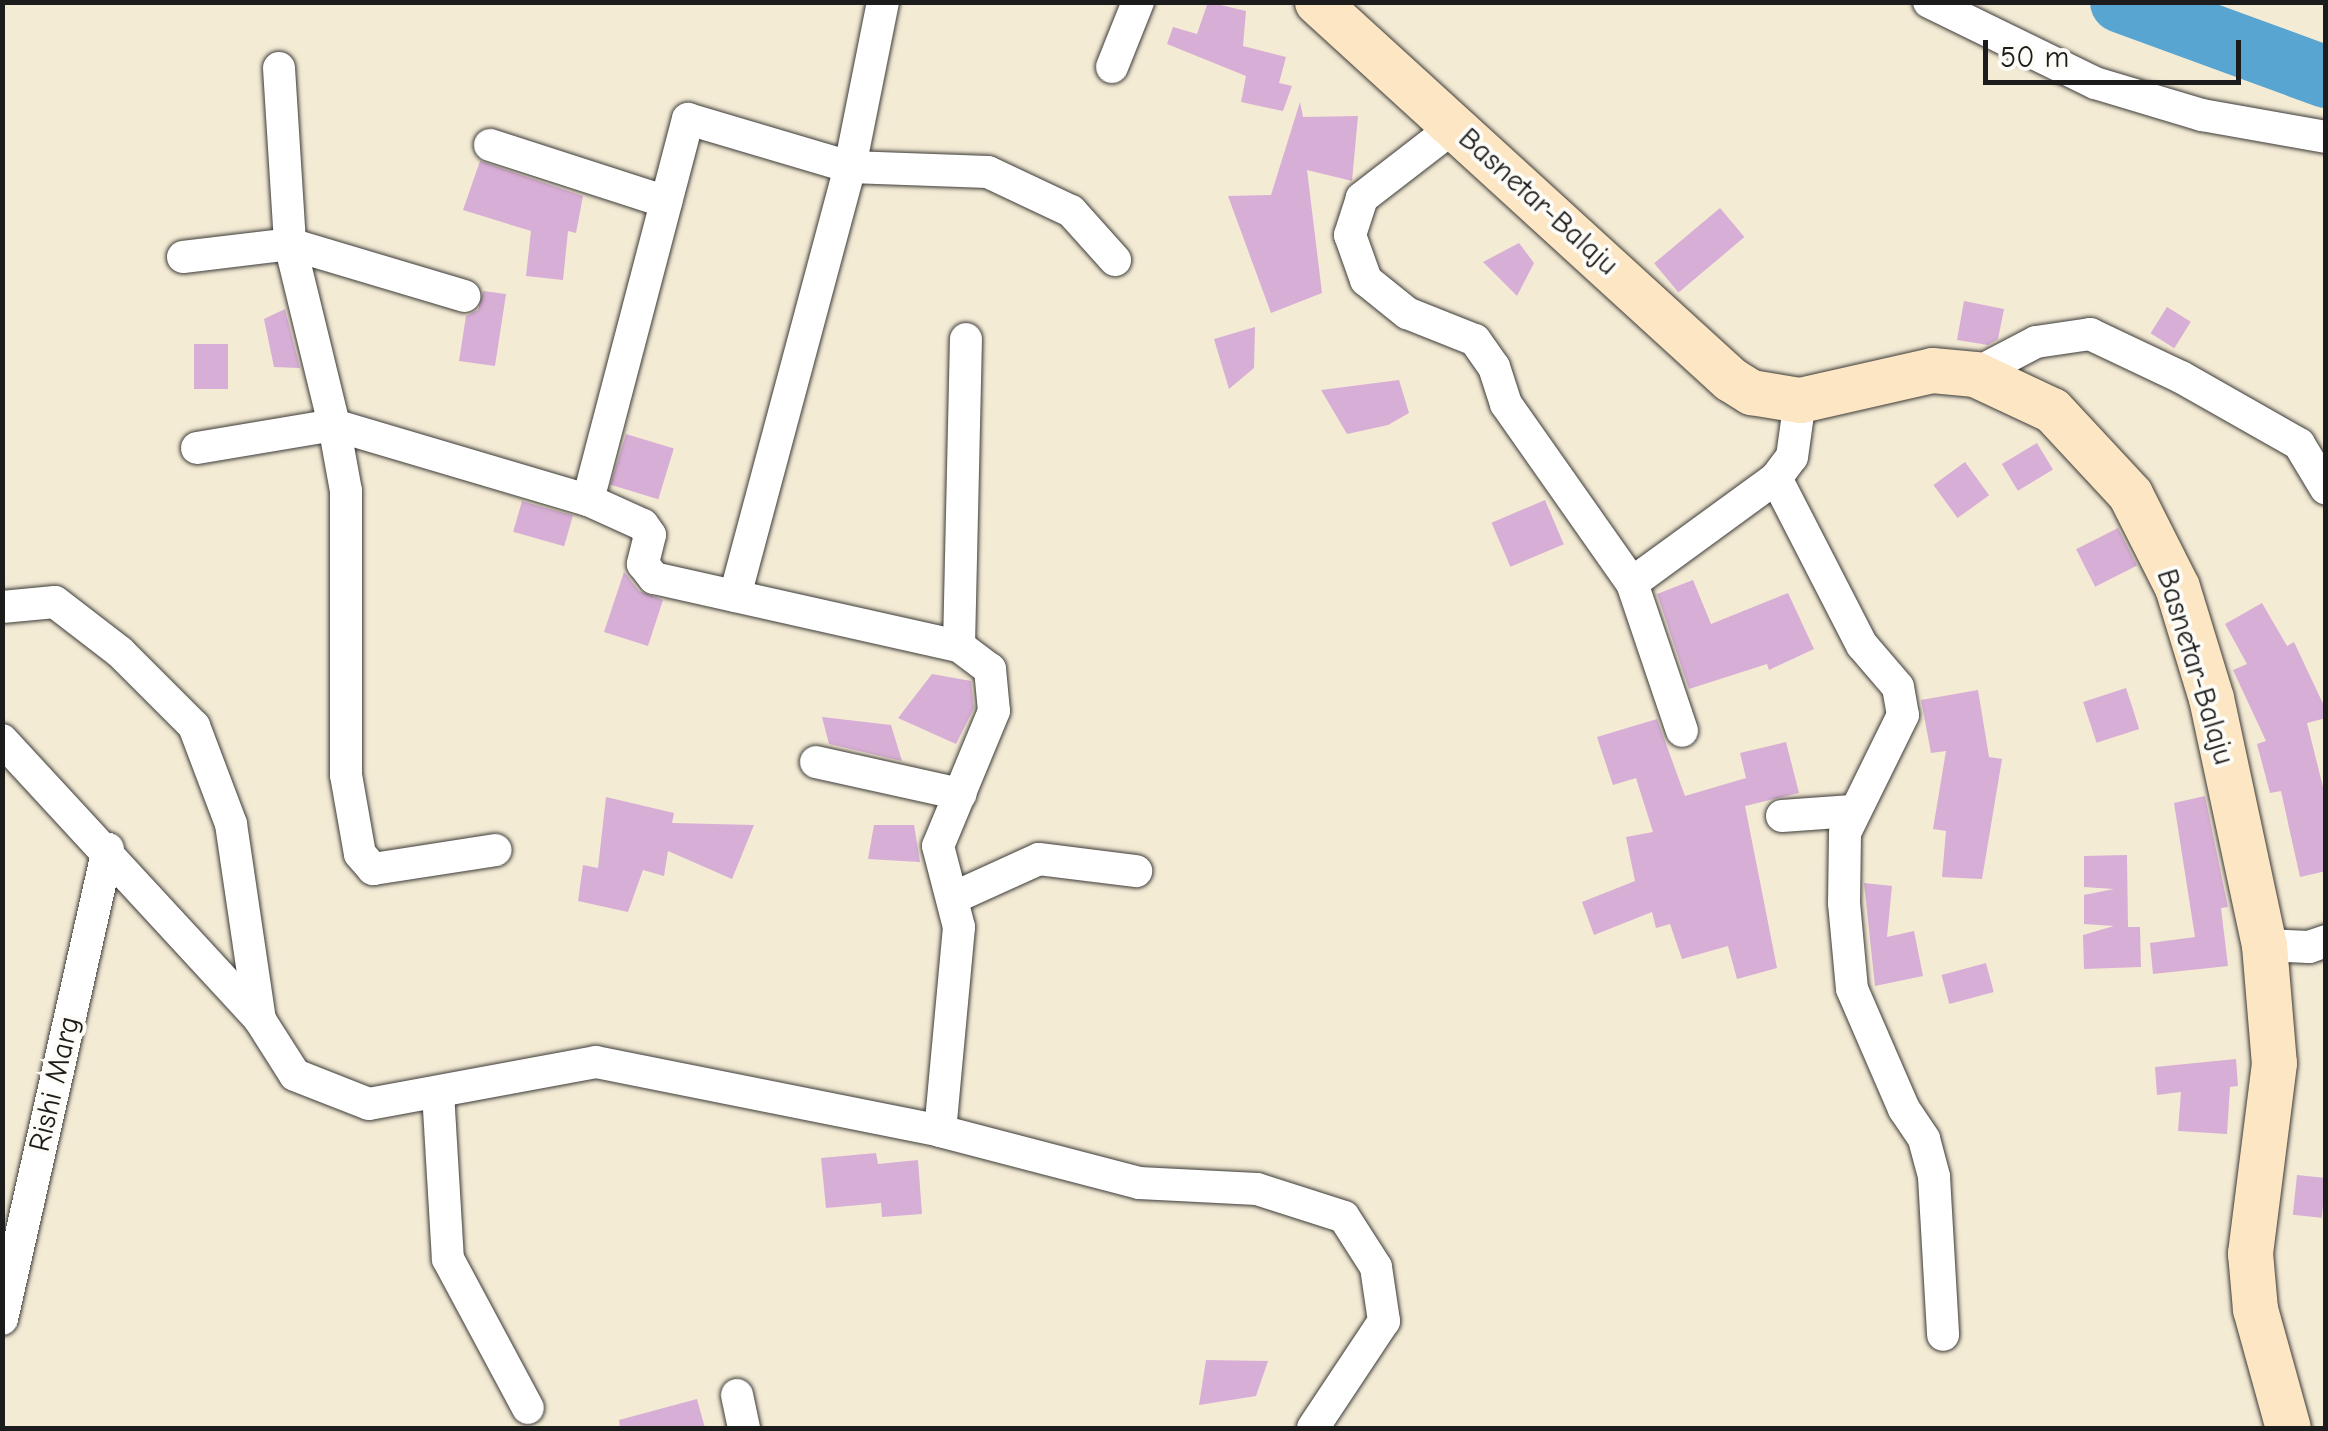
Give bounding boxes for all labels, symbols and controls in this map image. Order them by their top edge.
scale bar [1988,20,2246,82]
text: 50 m [2000,40,2069,75]
street label: Basnetar-Balaju [1451,121,1625,283]
street label: Basnetar-Balaju [2148,565,2242,769]
street label: Rishi Marg [22,1013,88,1155]

